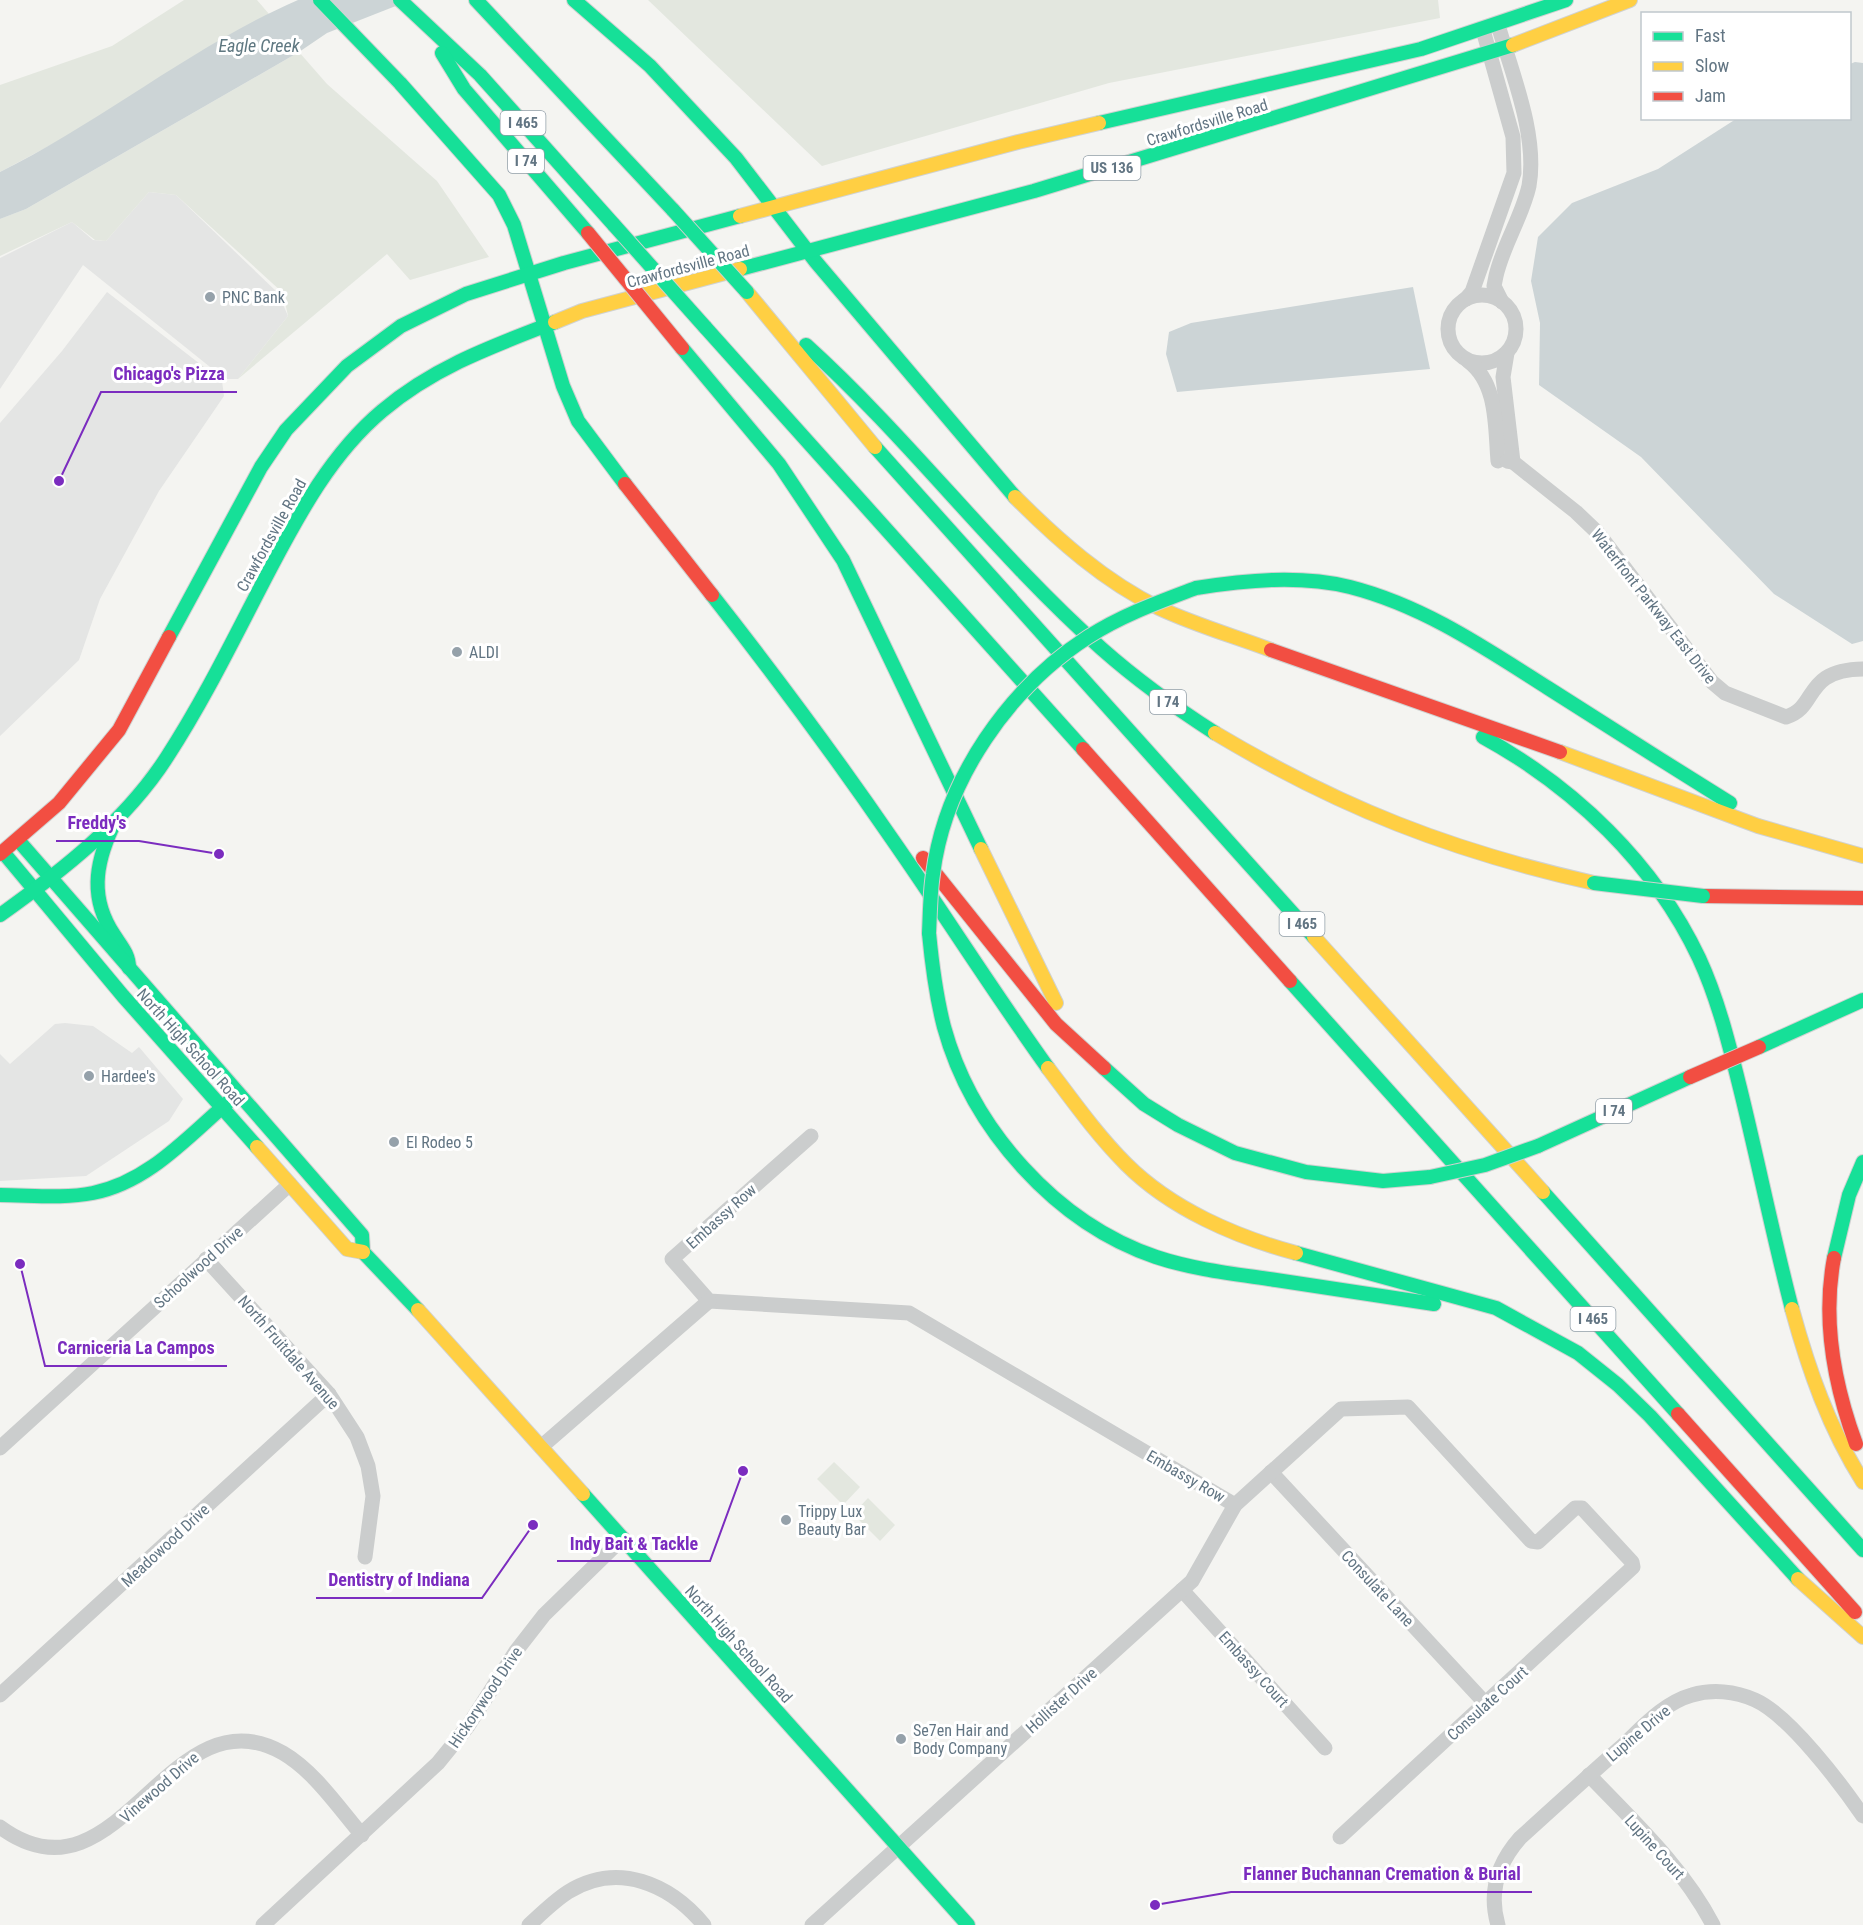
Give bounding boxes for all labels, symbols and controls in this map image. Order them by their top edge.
legend [1641,12,1851,120]
text: Fast [1695,25,1726,46]
water label: Eagle Creek [218,35,301,56]
text: Slow [1695,55,1730,76]
text: Jam [1695,85,1726,106]
street label: Crawfordsville Road [1144,95,1270,150]
road number: I 465 [500,111,546,135]
road number: I 74 [508,149,544,173]
road number: US 136 [1084,156,1140,180]
street label: Crawfordsville Road [625,241,751,292]
place label: PNC Bank [222,288,286,307]
marker: PNC Bank [203,290,217,304]
callout: Chicago's Pizza [101,356,237,392]
text: Chicago's Pizza [113,363,225,384]
street label: Crawfordsville Road [233,476,310,595]
street label: Waterfront Parkway East Drive [1587,525,1720,687]
place label: ALDI [469,643,499,662]
marker: ALDI [450,645,464,659]
road number: I 74 [1150,690,1186,714]
callout: Freddy's [56,805,139,841]
text: Freddy's [67,812,127,833]
road number: I 465 [1280,912,1324,936]
street label: North High School Road [133,985,248,1110]
place label: Hardee's [101,1067,156,1086]
marker: Hardee's [82,1069,96,1083]
road number: I 74 [1596,1099,1632,1123]
place label: El Rodeo 5 [406,1133,473,1152]
marker: El Rodeo 5 [387,1135,401,1149]
street label: Embassy Row [683,1180,760,1253]
street label: Schoolwood Drive [150,1222,247,1312]
street label: North Fruitdale Avenue [234,1292,343,1413]
road number: I 465 [1570,1307,1616,1331]
callout: Carniceria La Campos [45,1330,227,1366]
text: Carniceria La Campos [57,1337,215,1358]
street label: Embassy Row [1143,1446,1228,1507]
street label: Meadowood Drive [117,1500,213,1591]
place label: Trippy Lux Beauty Bar [798,1502,866,1539]
marker: Trippy Lux Beauty Bar [779,1513,793,1527]
callout: Indy Bait & Tackle [557,1525,710,1561]
text: Indy Bait & Tackle [570,1533,699,1554]
street label: Consulate Lane [1337,1546,1418,1631]
callout: Dentistry of Indiana [316,1562,482,1598]
text: Dentistry of Indiana [328,1569,470,1590]
street label: North High School Road [681,1582,796,1707]
street label: Embassy Court [1215,1628,1293,1711]
street label: Hickorywood Drive [445,1643,526,1751]
street label: Consulate Court [1443,1662,1532,1745]
street label: Hollister Drive [1022,1664,1101,1737]
street label: Lupine Drive [1603,1701,1674,1766]
place label: Se7en Hair and Body Company [913,1721,1009,1758]
marker: Se7en Hair and Body Company [894,1732,908,1746]
street label: Vinewood Drive [116,1748,203,1827]
street label: Lupine Court [1621,1811,1689,1884]
callout: Flanner Buchannan Cremation & Burial [1231,1856,1532,1892]
text: Flanner Buchannan Cremation & Burial [1243,1863,1521,1884]

